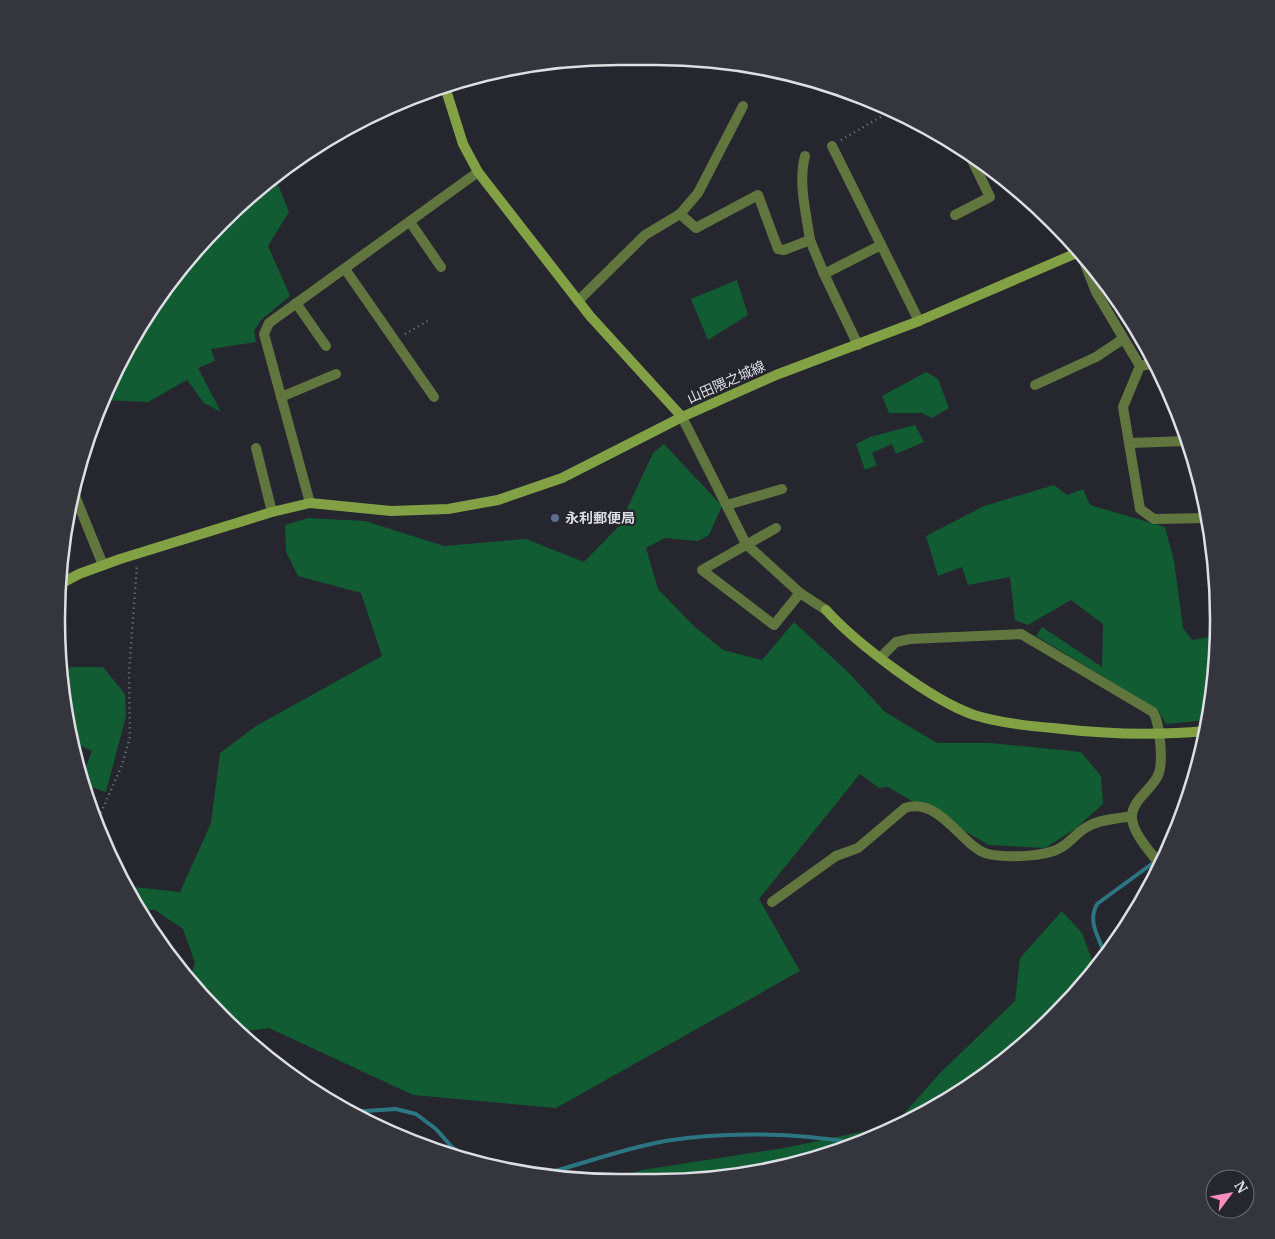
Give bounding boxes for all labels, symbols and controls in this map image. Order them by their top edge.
street label: 山田隈之城線 [684,357,768,407]
place label: 永利郵便局 [565,509,635,527]
marker: 永利郵便局 [549,512,561,524]
north arrow [1205,1169,1255,1219]
text: N [1230,1178,1252,1197]

